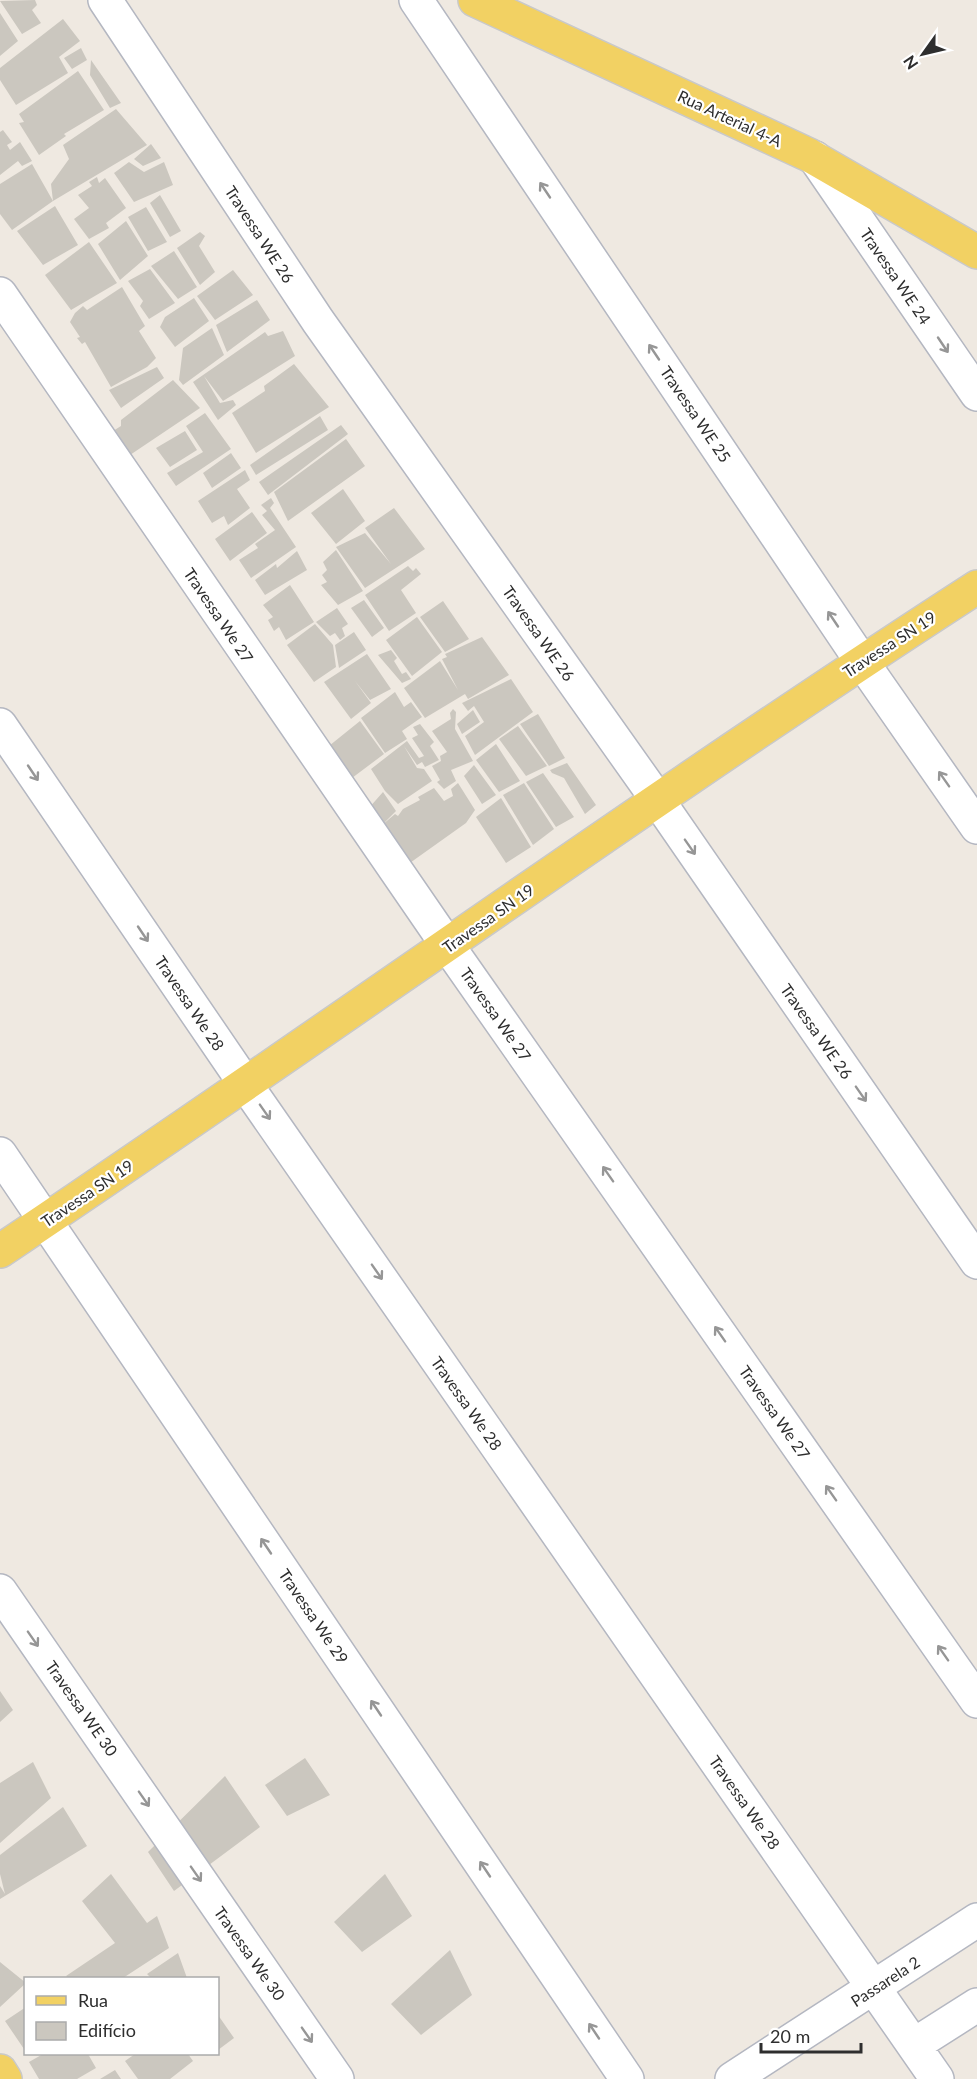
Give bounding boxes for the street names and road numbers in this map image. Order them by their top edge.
street label: Rua Arterial 4-A [675,86,785,150]
street label: Travessa WE 26 [222,182,298,286]
street label: Travessa WE 24 [857,224,935,328]
street label: Travessa WE 25 [657,362,735,466]
street label: Travessa We 27 [180,564,258,666]
street label: Travessa WE 26 [499,582,579,684]
street label: Travessa SN 19 [839,607,939,681]
street label: Travessa SN 19 [439,880,537,956]
street label: Travessa We 28 [151,952,229,1054]
street label: Travessa We 27 [457,963,535,1065]
street label: Travessa WE 26 [777,980,857,1082]
street label: Travessa SN 19 [37,1155,137,1231]
street label: Travessa We 28 [428,1352,506,1454]
street label: Travessa We 27 [736,1361,814,1463]
street label: Travessa We 29 [275,1565,353,1667]
street label: Travessa WE 30 [42,1657,122,1759]
street label: Travessa We 28 [706,1751,784,1853]
street label: Travessa We 30 [211,1902,289,2004]
street label: Passarela 2 [847,1952,923,2010]

